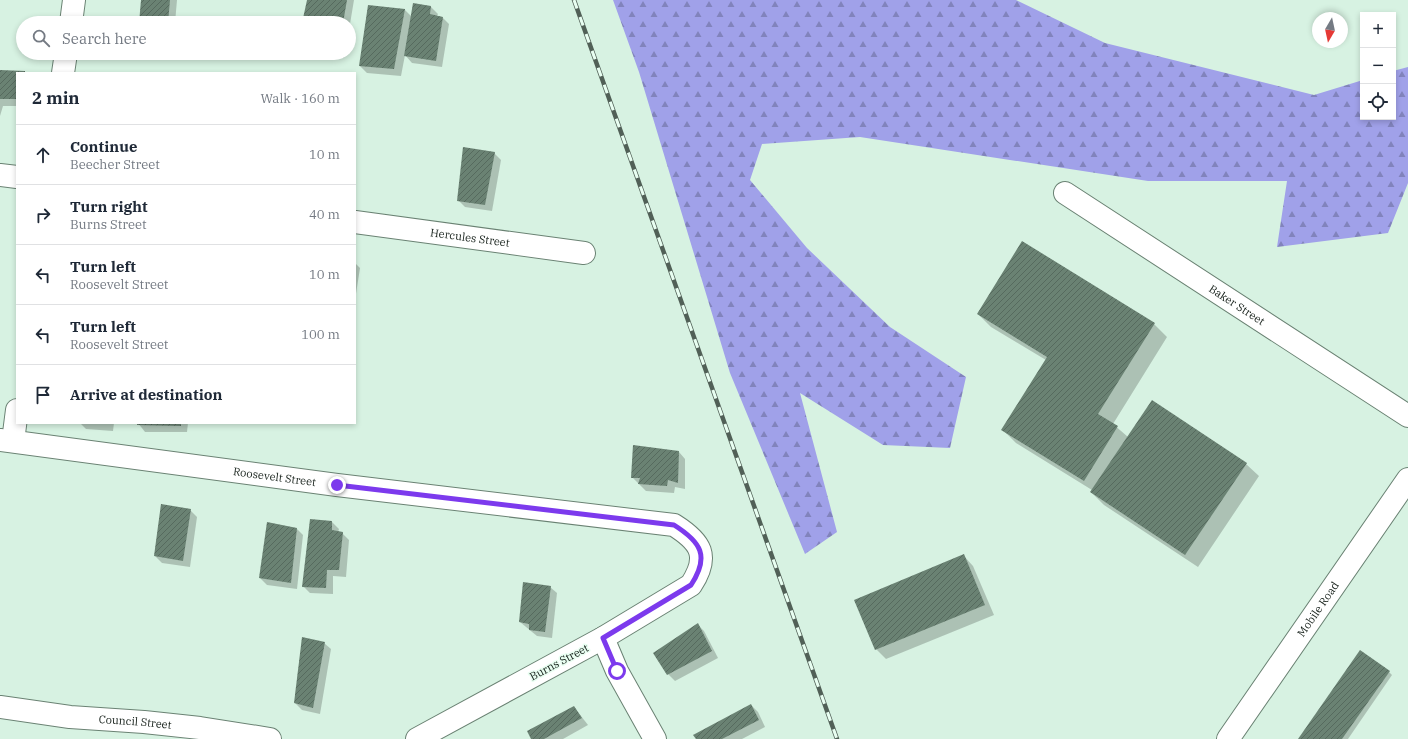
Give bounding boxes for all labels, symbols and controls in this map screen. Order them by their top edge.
north arrow [1312,12,1348,48]
map controls [1360,12,1396,120]
button: + [1360,12,1396,48]
search box [16,16,356,60]
icon: search [30,27,52,49]
text: Search here [62,29,147,48]
button: − [1360,48,1396,84]
button: locate [1360,84,1396,120]
text: 2 min [32,87,80,109]
text: Walk · 160 m [261,90,340,107]
text: Continue [70,137,137,156]
icon: ahead [32,144,54,166]
text: 10 m [309,146,340,163]
text: Beecher Street [70,156,160,173]
text: Turn right [70,197,148,216]
icon: right [32,204,54,226]
text: 40 m [309,206,340,223]
text: Burns Street [70,216,147,233]
street label: Hercules Street [429,225,511,250]
text: Turn left [70,257,136,276]
icon: left [32,264,54,286]
text: 10 m [309,266,340,283]
text: Roosevelt Street [70,276,168,293]
street label: Baker Street [1206,281,1268,328]
text: Turn left [70,317,136,336]
icon: left [32,324,54,346]
text: 100 m [301,326,340,343]
text: Roosevelt Street [70,336,168,353]
icon: arrive [32,384,54,406]
text: Arrive at destination [70,385,222,404]
street label: Roosevelt Street [232,464,317,489]
route end [328,476,346,494]
street label: Mobile Road [1294,579,1342,639]
street label: Burns Street [527,641,591,683]
route start [608,662,626,680]
street label: Council Street [98,712,172,732]

